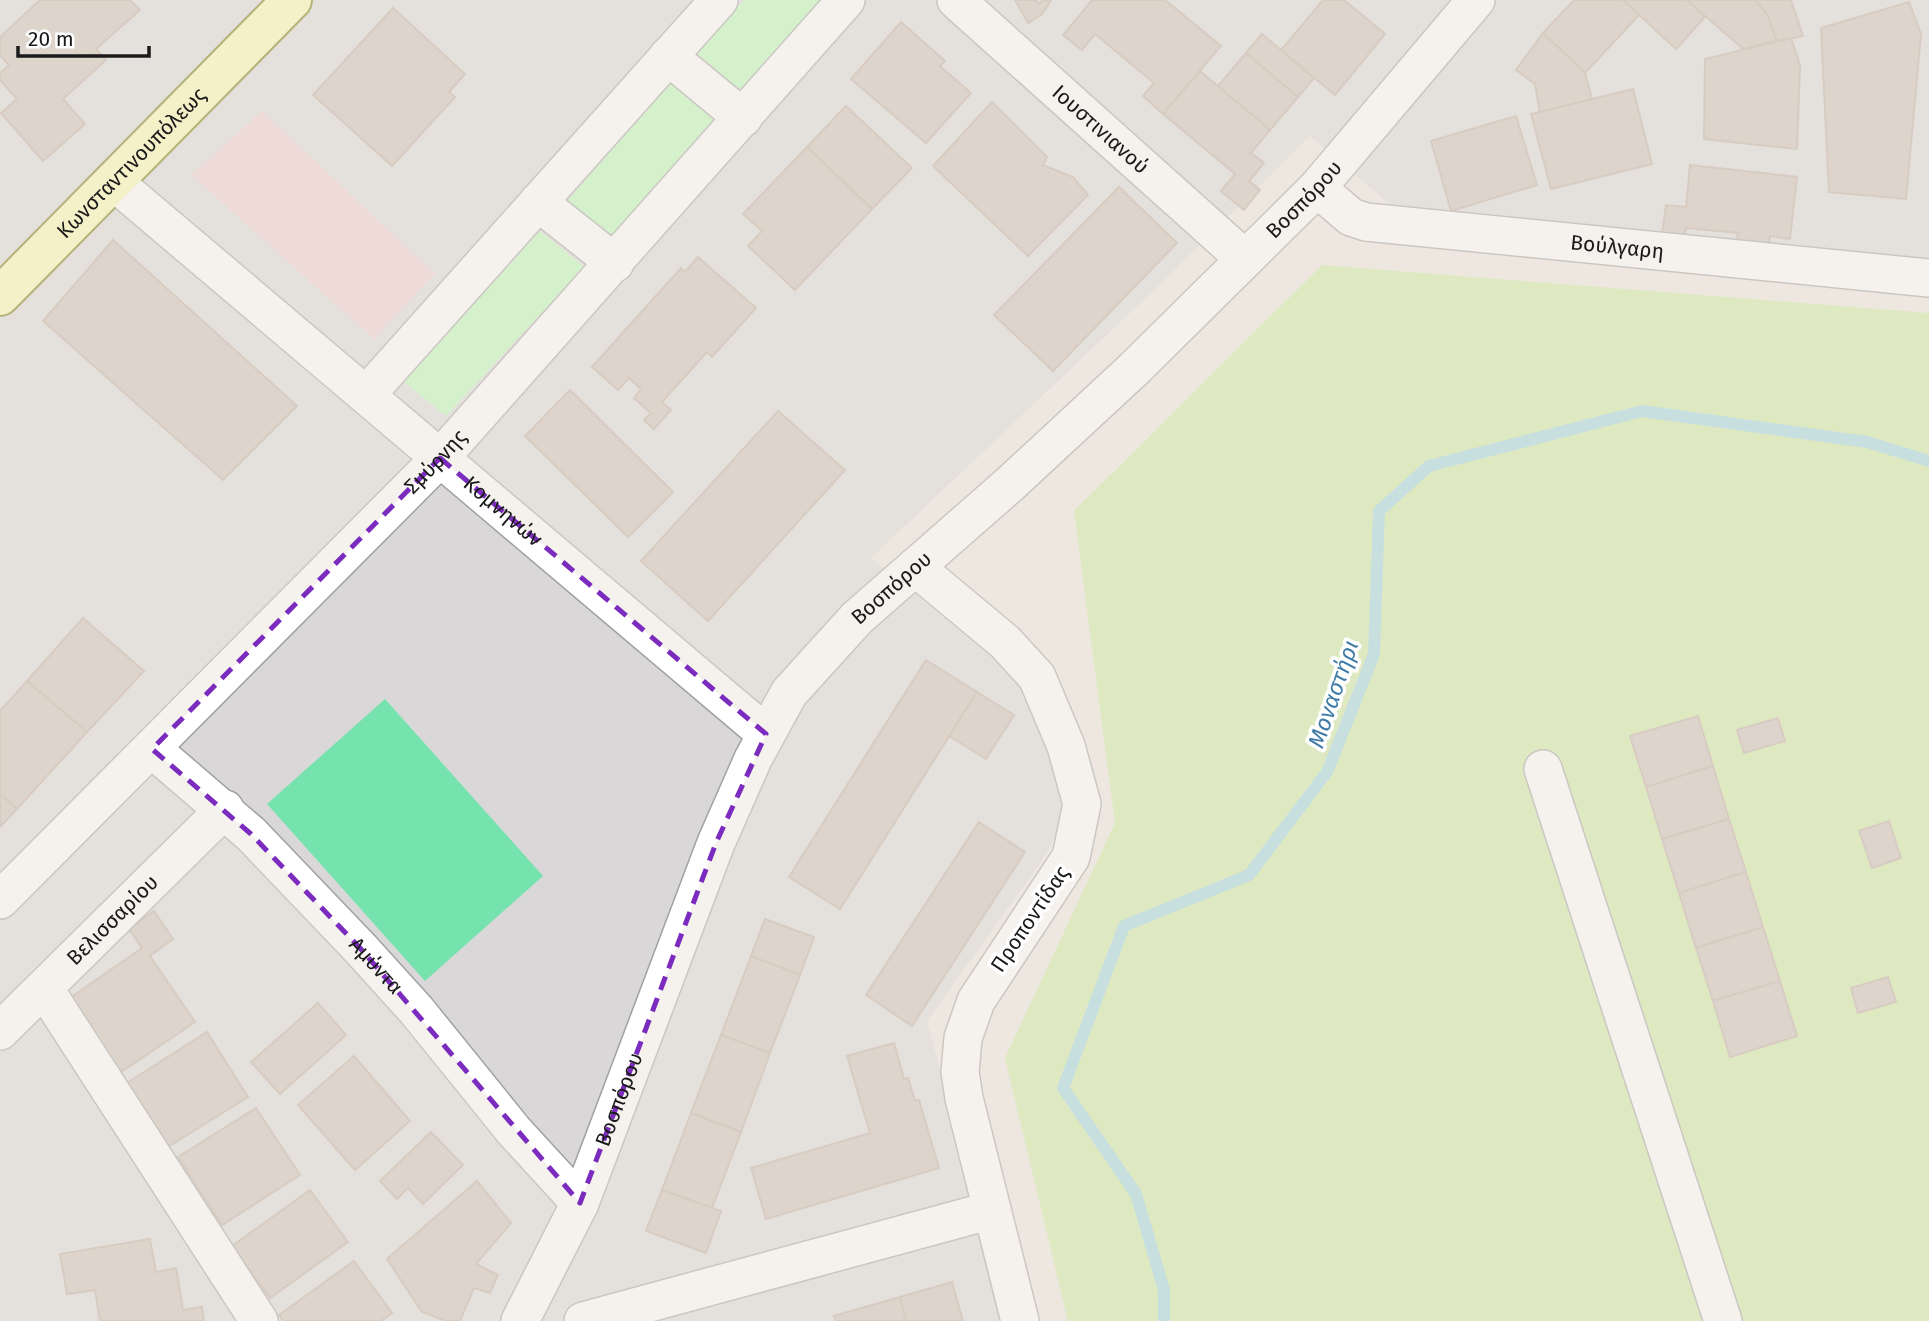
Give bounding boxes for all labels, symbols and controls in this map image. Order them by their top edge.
scale bar [18,14,149,58]
text: 20 m [28,26,74,52]
street label: Ιουστινιανού [1047,79,1154,180]
street label: Κωνσταντινουπόλεως [51,82,212,244]
street label: Βοσπόρου [1261,155,1348,244]
street label: Βούλγαρη [1569,229,1665,265]
street label: Σμύρνης [399,424,472,499]
street label: Κομνηνών [458,470,548,552]
street label: Βοσπόρου [846,546,937,630]
water label: Μοναστήρι [1302,637,1364,751]
street label: Προποντίδας [985,861,1075,977]
street label: Βελισσαρίου [61,869,164,971]
street label: Αμύντα [344,932,408,1000]
street label: Βοσπόρου [590,1049,649,1150]

